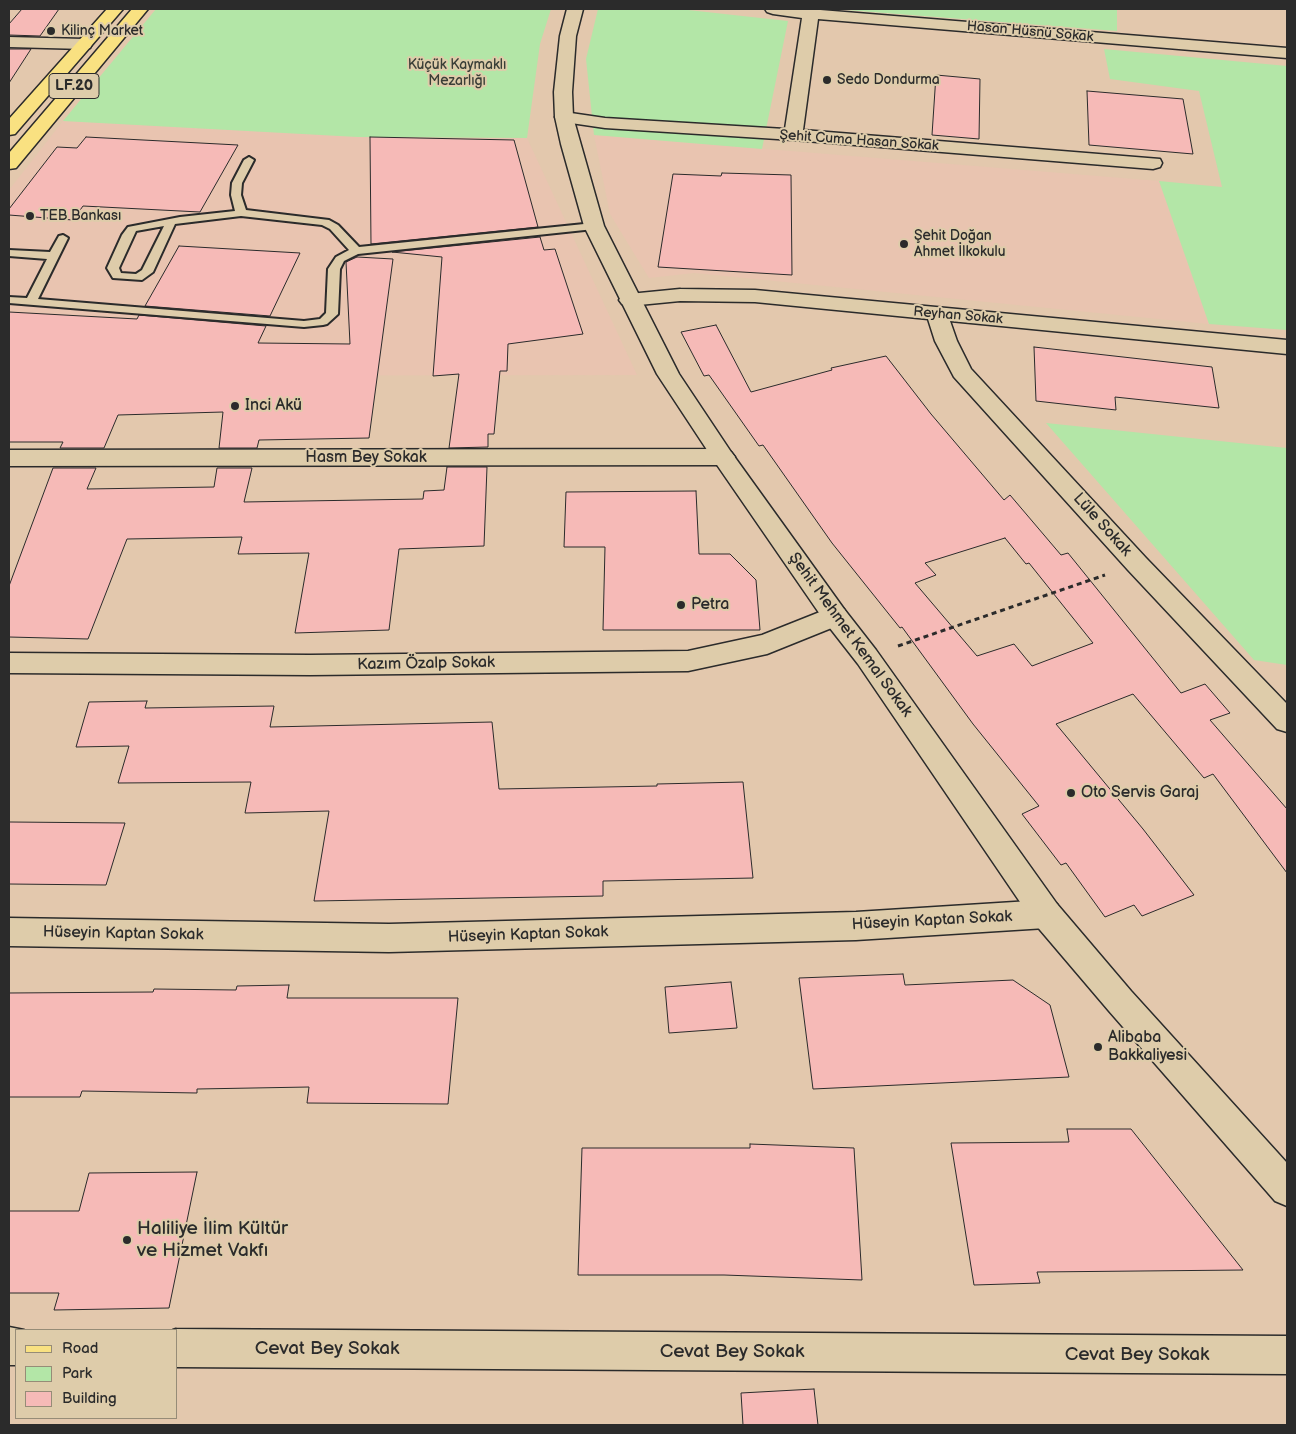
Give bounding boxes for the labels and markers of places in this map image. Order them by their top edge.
place label: Kilinç Market [61,23,143,39]
marker: Kilinç Market [45,25,57,37]
place label: Sedo Dondurma [837,72,940,88]
marker: Sedo Dondurma [821,74,833,86]
place label: TEB Bankası [40,208,121,224]
marker: TEB Bankası [24,210,36,222]
place label: Şehit Doğan Ahmet İlkokulu [914,228,1005,260]
marker: Şehit Doğan Ahmet İlkokulu [898,238,910,250]
place label: Inci Akü [245,396,302,416]
marker: Inci Akü [229,400,241,412]
place label: Petra [691,595,729,615]
marker: Petra [675,599,687,611]
place label: Oto Servis Garaj [1081,783,1199,803]
marker: Oto Servis Garaj [1065,787,1077,799]
place label: Alibaba Bakkaliyesi [1108,1028,1187,1066]
marker: Alibaba Bakkaliyesi [1092,1041,1104,1053]
place label: Haliliye İlim Kültür ve Hizmet Vakfı [137,1218,288,1262]
marker: Haliliye İlim Kültür ve Hizmet Vakfı [121,1234,133,1246]

